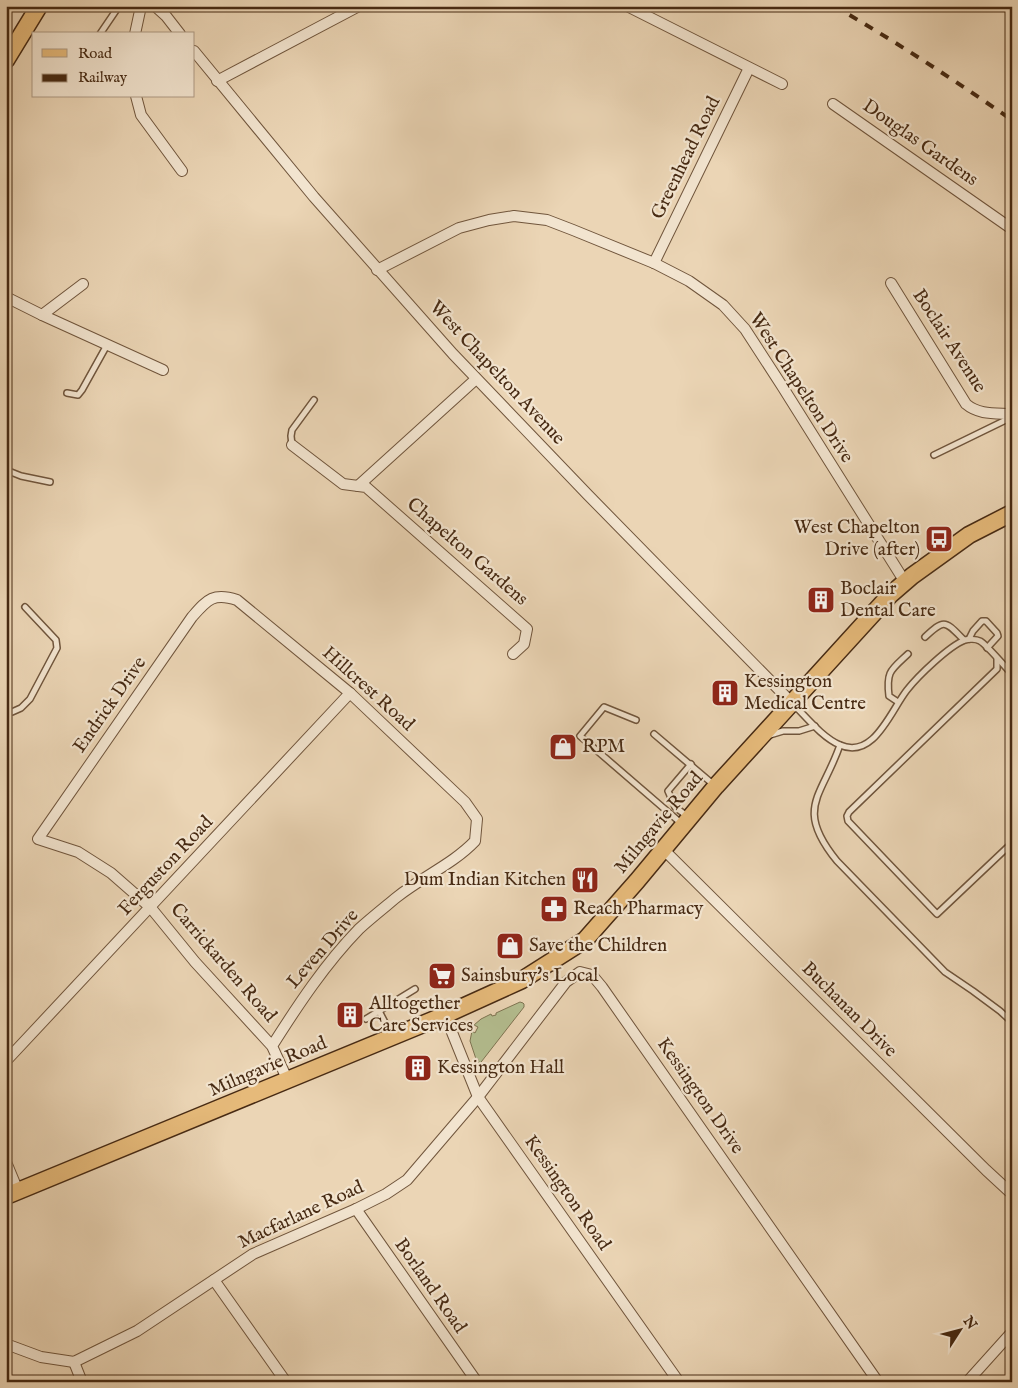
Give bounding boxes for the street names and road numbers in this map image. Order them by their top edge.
street label: Greenhead Road [646,92,727,223]
street label: Douglas Gardens [858,94,982,192]
street label: Boclair Avenue [907,285,992,398]
street label: West Chapelton Avenue [424,296,570,450]
street label: West Chapelton Drive [743,308,859,468]
street label: Chapelton Gardens [401,493,533,611]
street label: Hillcrest Road [317,641,420,737]
street label: Endrick Drive [68,652,152,758]
street label: Milngavie Road [609,766,709,879]
street label: Ferguston Road [113,810,219,921]
street label: Carrickarden Road [165,898,282,1028]
street label: Leven Drive [282,904,364,994]
street label: Buchanan Drive [796,957,902,1063]
street label: Milngavie Road [205,1031,331,1103]
street label: Kessington Drive [651,1033,749,1159]
street label: Kessington Road [518,1131,616,1256]
street label: Macfarlane Road [234,1175,368,1255]
street label: Borland Road [388,1234,472,1339]

